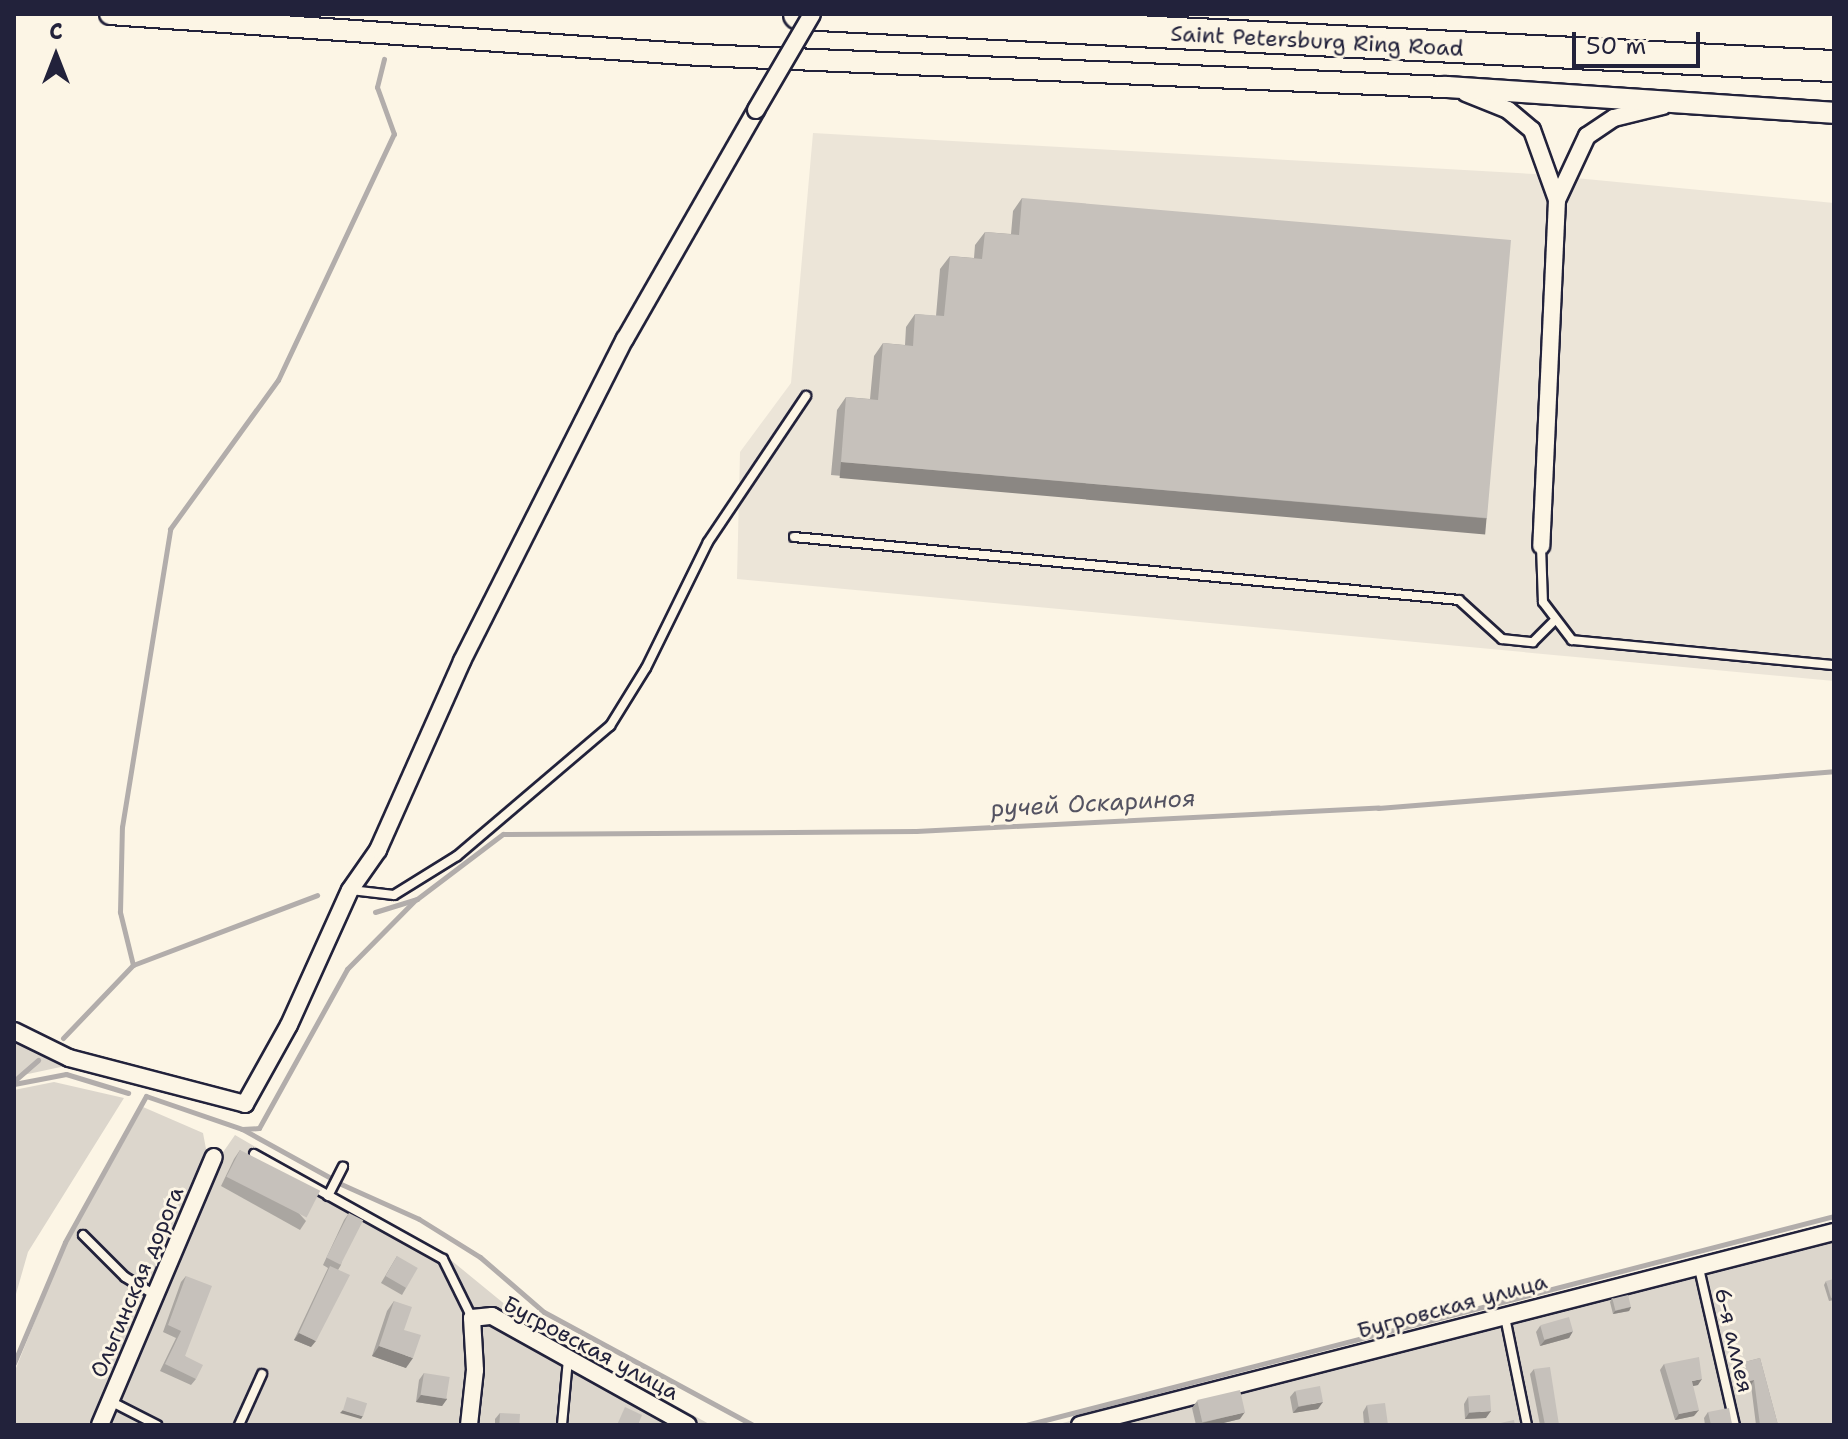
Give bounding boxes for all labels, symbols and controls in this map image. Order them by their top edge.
north arrow [16,16,96,96]
scale bar [1576,16,1704,66]
text: С [49,17,63,46]
street label: Saint Petersburg Ring Road [1170,20,1464,62]
text: 50 m [1586,30,1646,62]
water label: ручей Оскариноя [990,784,1196,824]
street label: Ольгинская дорога [85,1183,189,1381]
street label: Бугровская улица [1354,1268,1550,1344]
street label: 6-я аллея [1709,1285,1759,1395]
street label: Бугровская улица [499,1290,683,1406]

